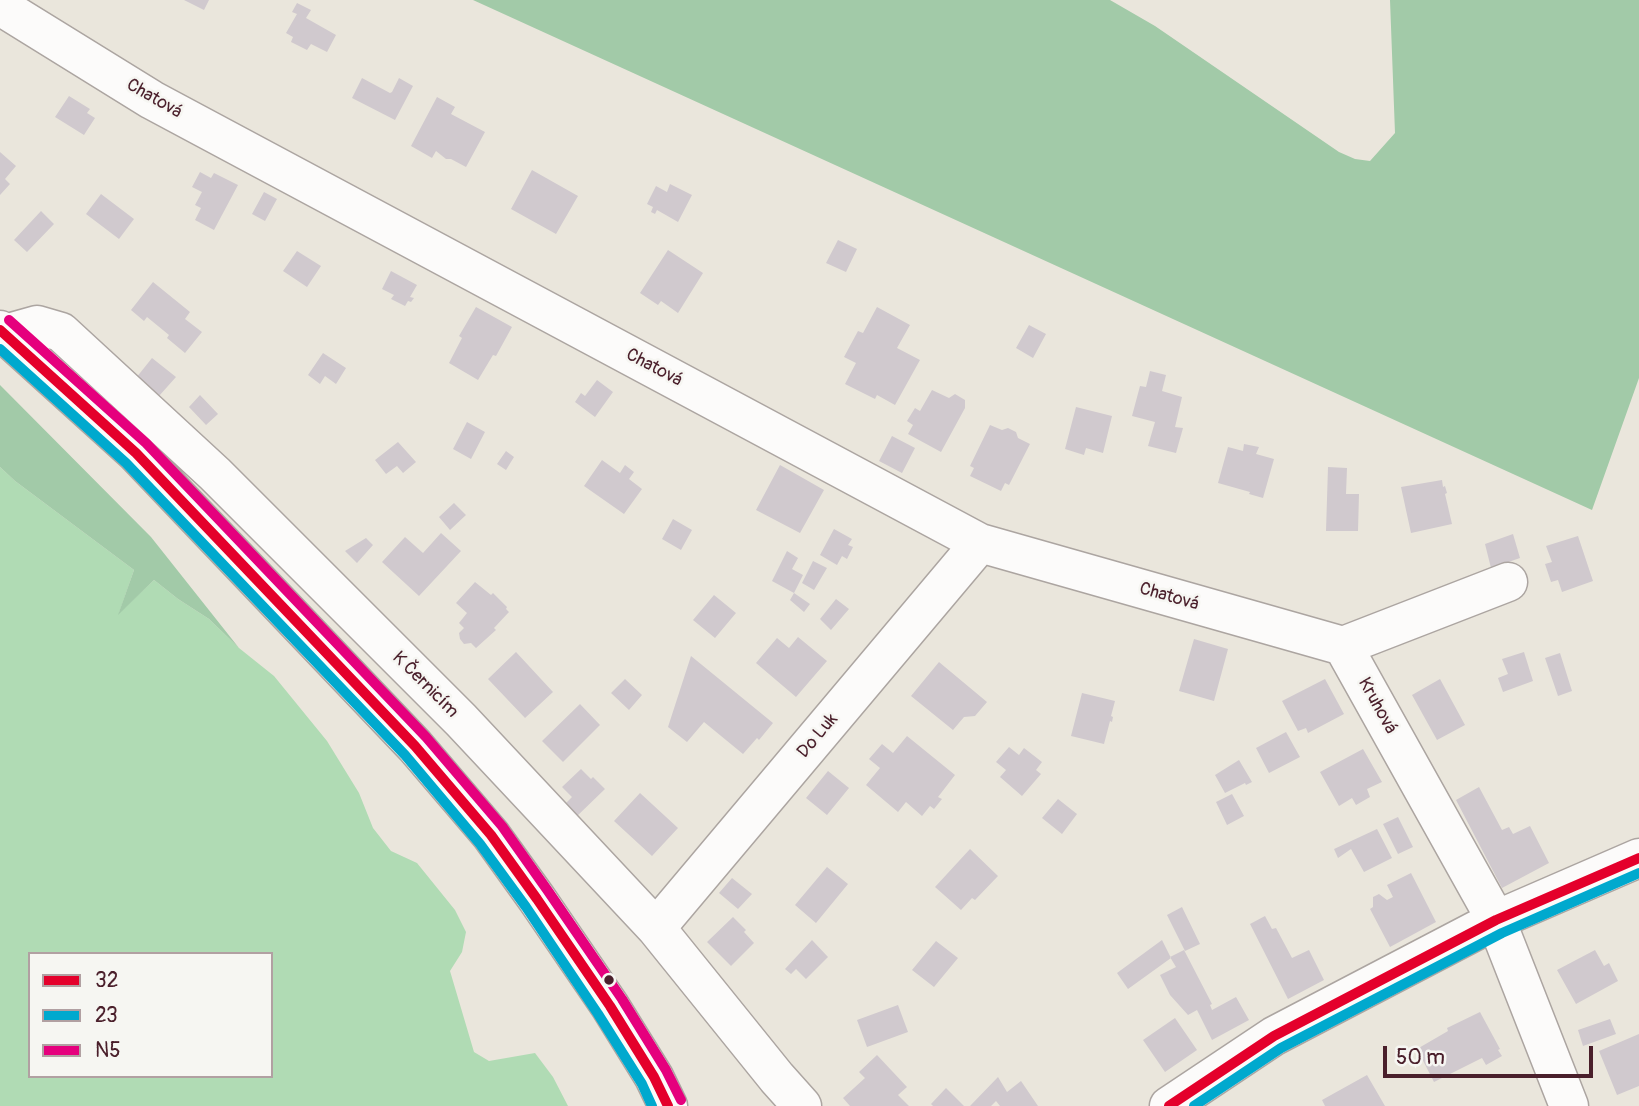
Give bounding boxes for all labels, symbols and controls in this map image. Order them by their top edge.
street label: Chatová [122,74,186,124]
street label: Chatová [622,344,686,392]
street label: Chatová [1137,578,1201,616]
street label: K Černicím [387,647,463,723]
street label: Kruhová [1353,674,1401,738]
street label: Do Luk [793,709,843,763]
legend [28,952,273,1078]
text: 32 [95,967,118,994]
unlabelled marker [602,973,616,987]
text: 23 [95,1002,118,1029]
scale bar [1387,1032,1597,1076]
text: N5 [95,1037,121,1064]
text: 50 m [1396,1044,1445,1071]

